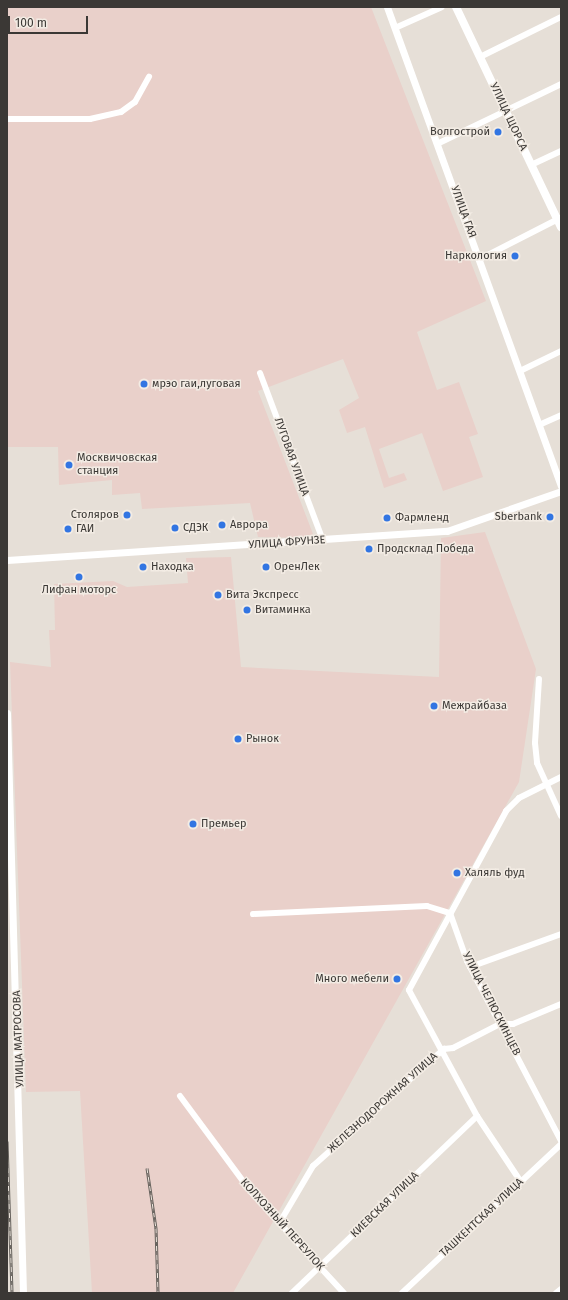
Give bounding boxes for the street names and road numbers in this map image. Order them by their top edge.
street label: УЛИЦА ЩОРСА [486,81,530,153]
street label: УЛИЦА ГАЯ [447,184,479,240]
street label: ЛУГОВАЯ УЛИЦА [271,416,311,498]
street label: УЛИЦА ФРУНЗЕ [248,534,326,552]
street label: УЛИЦА ЧЕЛЮСКИНЦЕВ [459,950,523,1058]
street label: УЛИЦА МАТРОСОВА [11,990,27,1088]
street label: ЖЕЛЕЗНОДОРОЖНАЯ УЛИЦА [325,1050,441,1156]
street label: КИЕВСКАЯ УЛИЦА [348,1169,422,1241]
street label: КОЛХОЗНЫЙ ПЕРЕУЛОК [237,1176,327,1274]
street label: ТАШКЕНТСКАЯ УЛИЦА [438,1176,526,1260]

